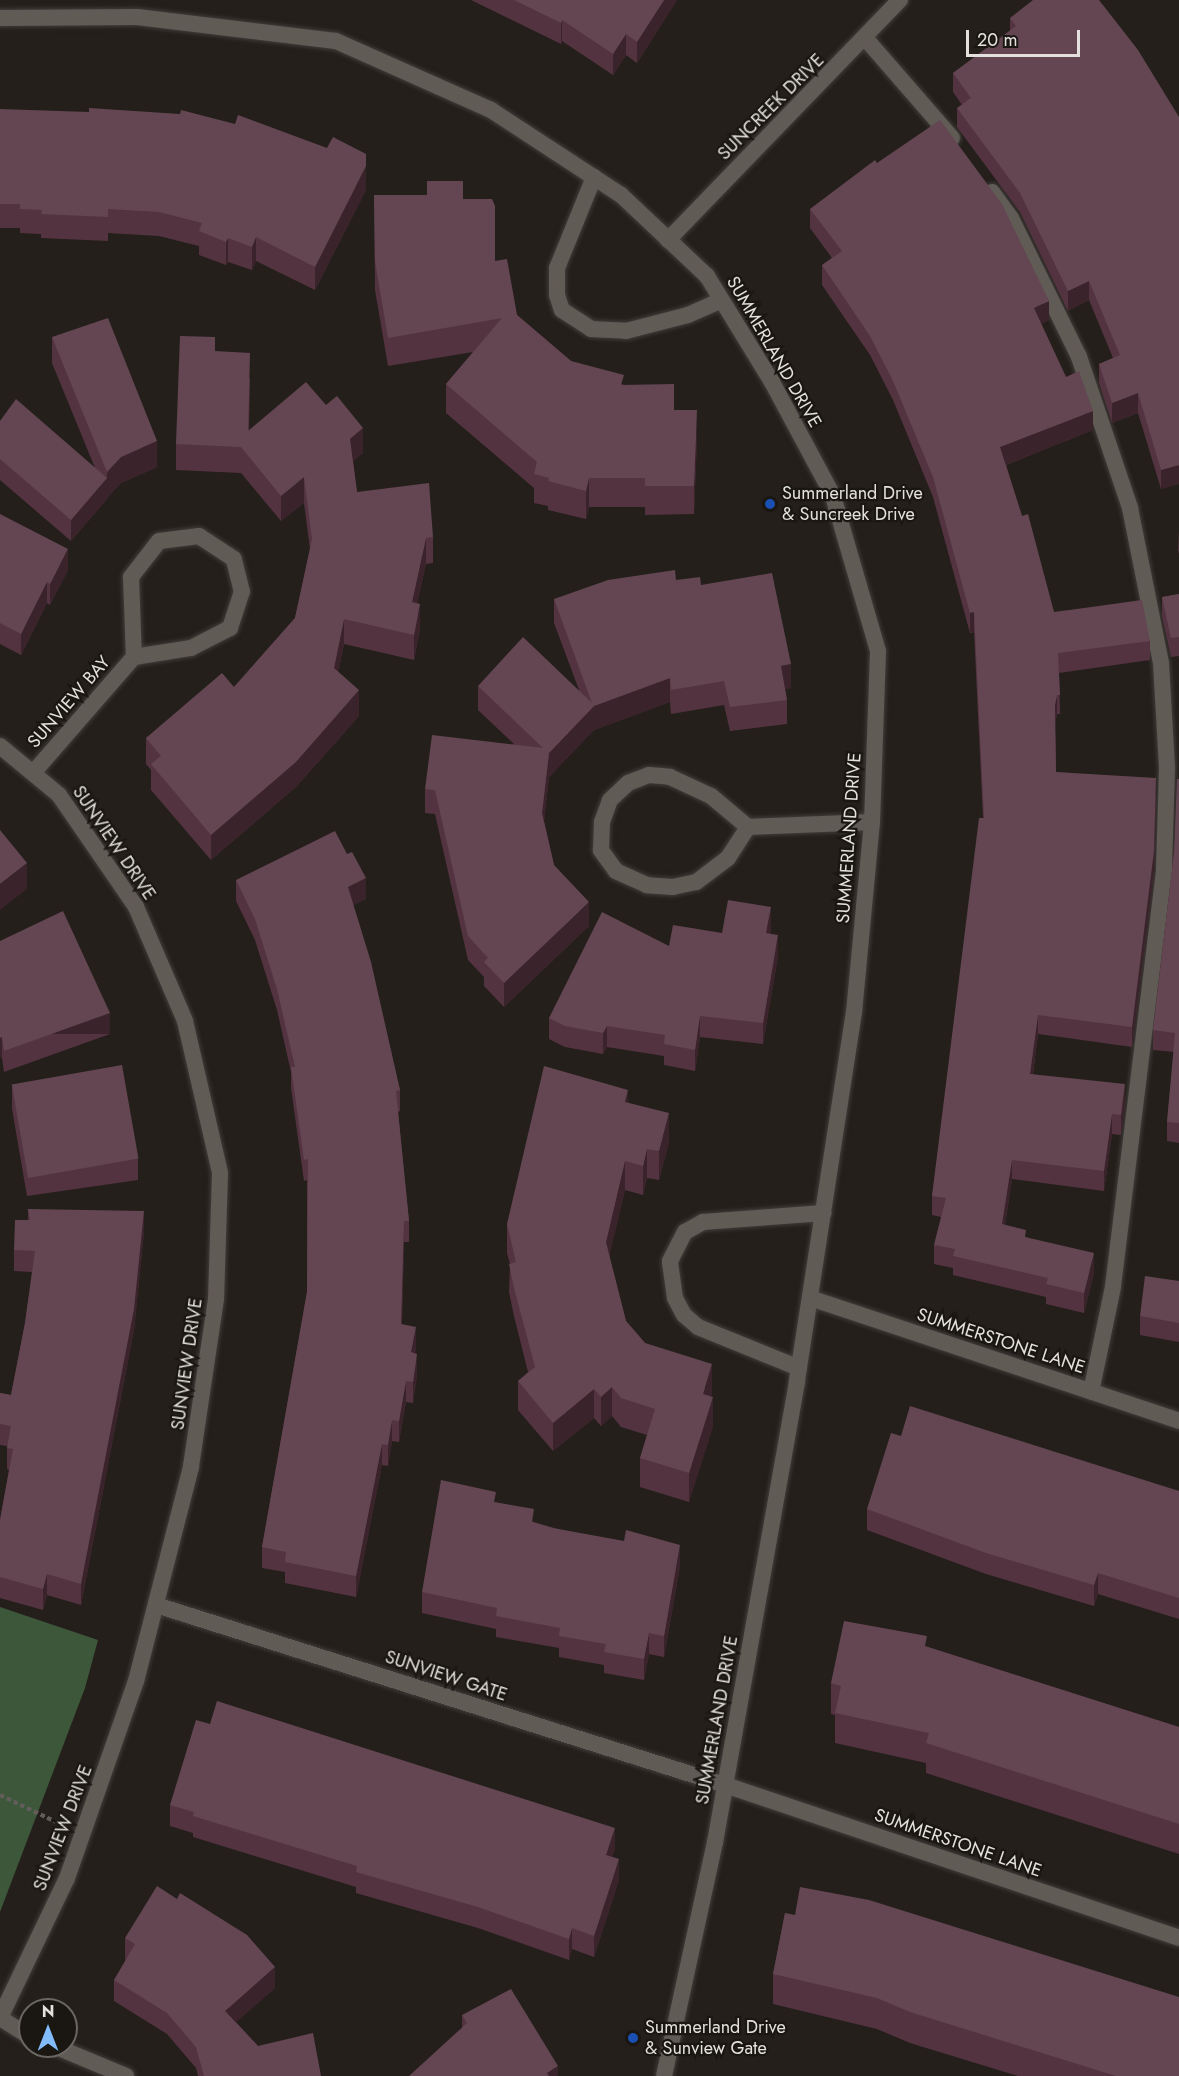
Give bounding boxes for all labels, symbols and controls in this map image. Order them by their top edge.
scale bar [969,18,1083,56]
text: 20 m [977,27,1017,53]
street label: SUNCREEK DRIVE [713,49,829,165]
street label: SUMMERLAND DRIVE [722,273,826,431]
place label: Summerland Drive & Suncreek Drive [782,483,923,526]
marker: Summerland Drive & Suncreek Drive [763,497,777,511]
street label: SUNVIEW BAY [23,652,115,752]
street label: SUMMERLAND DRIVE [832,752,866,924]
street label: SUNVIEW DRIVE [68,782,160,904]
street label: SUNVIEW DRIVE [167,1297,207,1431]
street label: SUMMERSTONE LANE [914,1304,1088,1378]
street label: SUMMERLAND DRIVE [692,1634,742,1806]
street label: SUNVIEW GATE [382,1646,510,1706]
street label: SUNVIEW DRIVE [29,1762,97,1894]
street label: SUMMERSTONE LANE [872,1804,1044,1882]
north arrow [18,1998,78,2058]
text: N [42,2000,54,2023]
place label: Summerland Drive & Sunview Gate [645,2017,786,2060]
marker: Summerland Drive & Sunview Gate [626,2031,640,2045]

